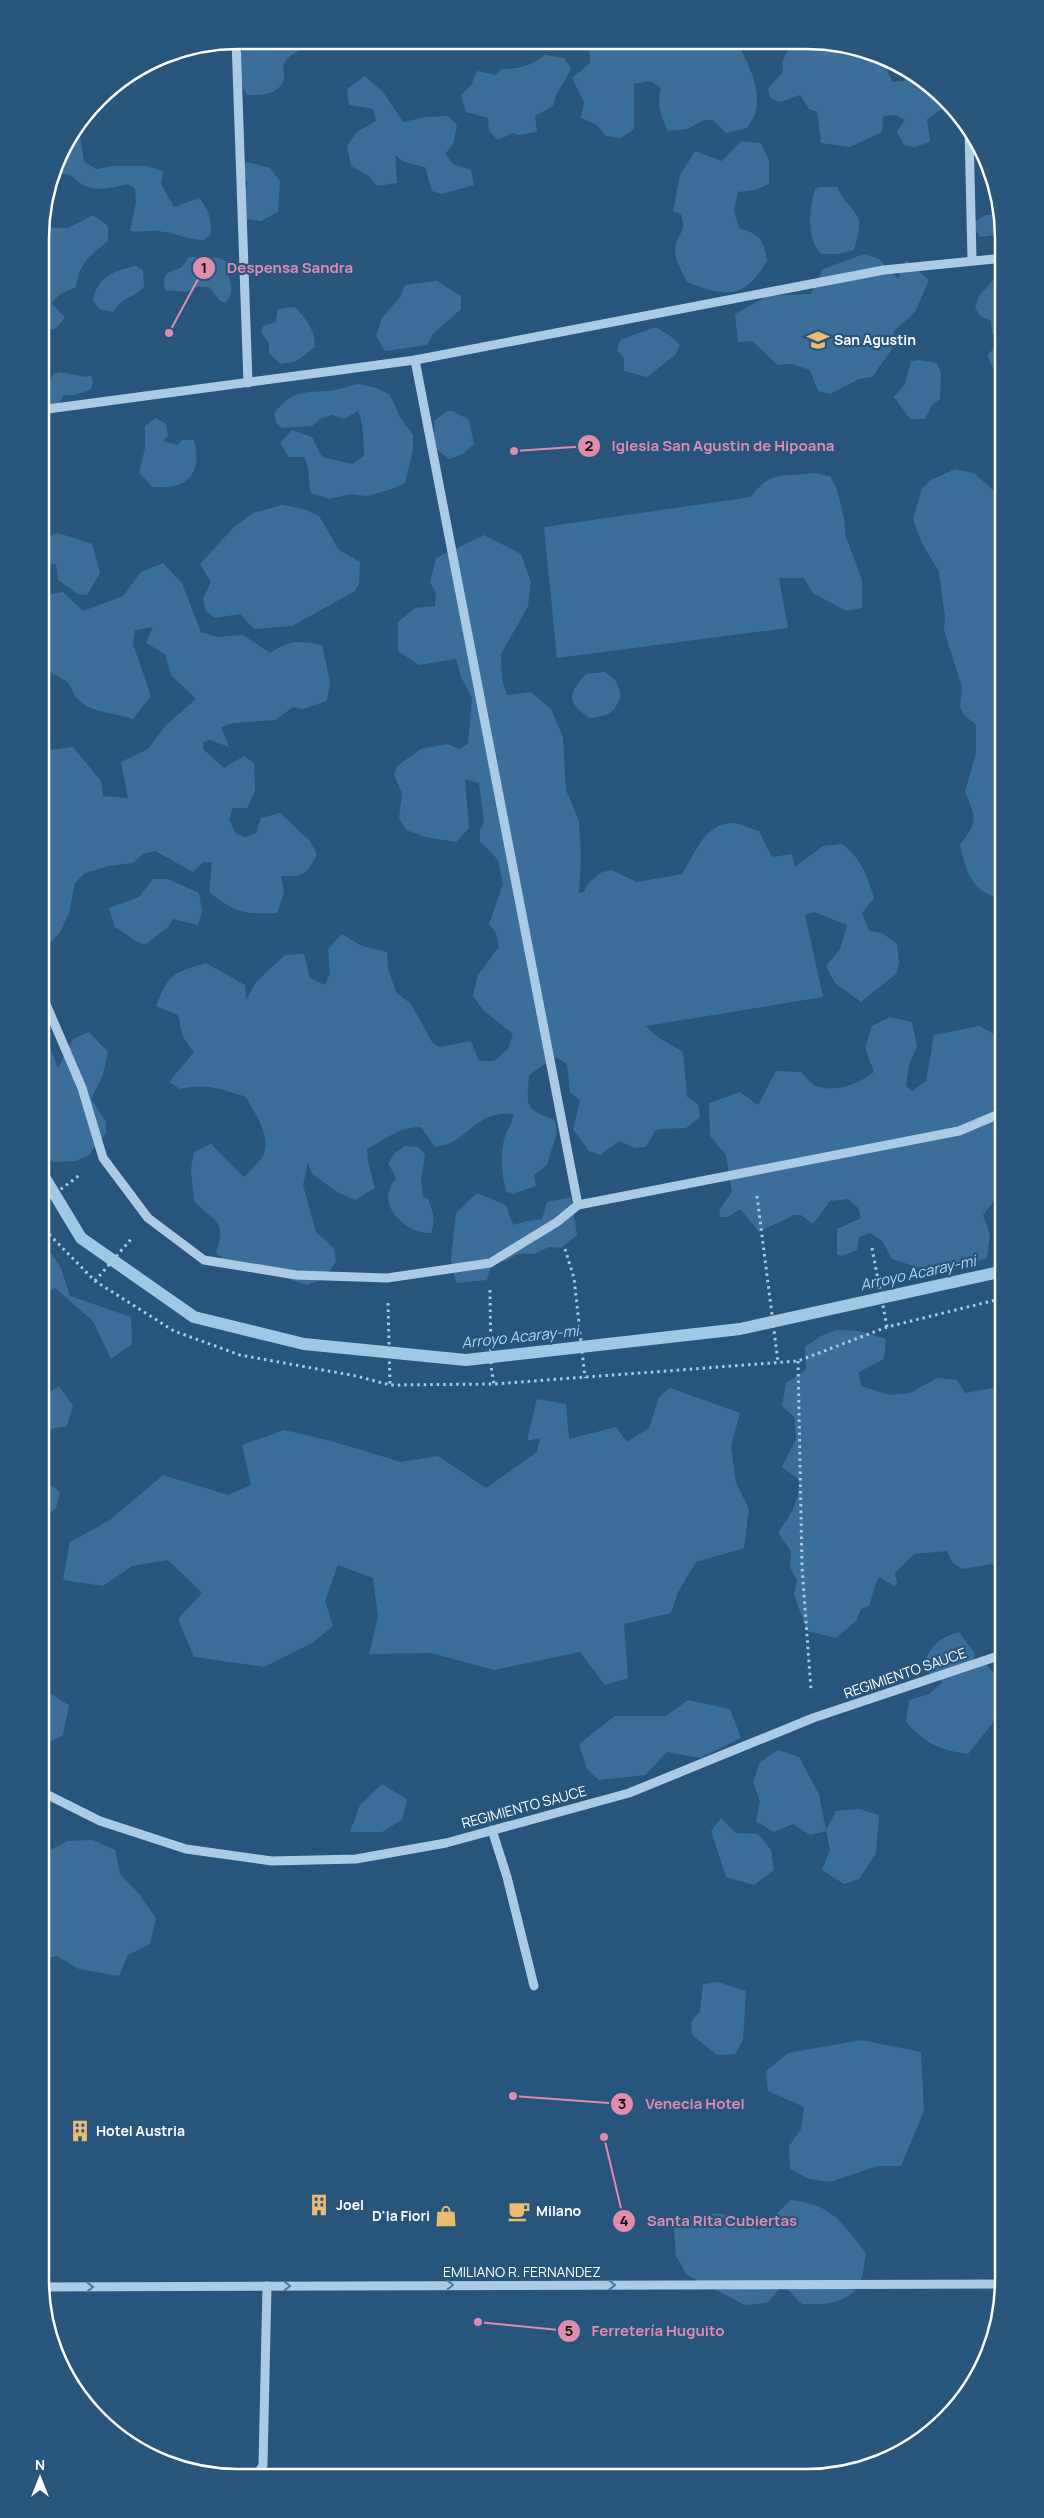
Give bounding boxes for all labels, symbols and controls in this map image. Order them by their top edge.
callout: Despensa Sandra [192,253,363,283]
text: 1 [201,257,207,278]
text: Despensa Sandra [227,257,353,278]
school or university icon: San Agustin [805,327,831,353]
place label: San Agustin [834,330,916,349]
callout: Iglesia San Agustin de Hipoana [577,431,845,461]
text: 2 [585,435,594,456]
text: Iglesia San Agustin de Hipoana [612,435,834,456]
water label: Arroyo Acaray-mi [858,1249,980,1295]
water label: Arroyo Acaray-mi [460,1320,582,1353]
street label: REGIMIENTO SAUCE [841,1643,969,1702]
street label: REGIMIENTO SAUCE [459,1781,588,1832]
callout: Venecia Hotel [610,2089,754,2119]
text: 3 [618,2093,626,2114]
text: Venecia Hotel [645,2093,745,2114]
building icon: Hotel Austria [67,2118,93,2144]
place label: Hotel Austria [96,2121,185,2140]
building icon: Joel [306,2192,332,2218]
place label: Joel [336,2195,364,2214]
cafe icon: Milano [506,2198,532,2224]
place label: Milano [536,2201,582,2220]
shop icon: D'la Fiori [433,2203,459,2229]
place label: D'la Fiori [372,2206,430,2225]
callout: Santa Rita Cubiertas [612,2206,807,2236]
text: 4 [619,2210,629,2231]
text: Santa Rita Cubiertas [647,2210,797,2231]
street label: EMILIANO R. FERNANDEZ [443,2262,601,2281]
one-way arrow [446,2280,454,2291]
one-way arrow [608,2280,616,2290]
one-way arrow [284,2281,291,2291]
one-way arrow [86,2282,94,2292]
callout: Ferretería Huguito [556,2316,734,2346]
text: 5 [565,2320,574,2341]
text: Ferretería Huguito [592,2320,724,2341]
north arrow [15,2453,65,2503]
text: N [35,2455,45,2474]

